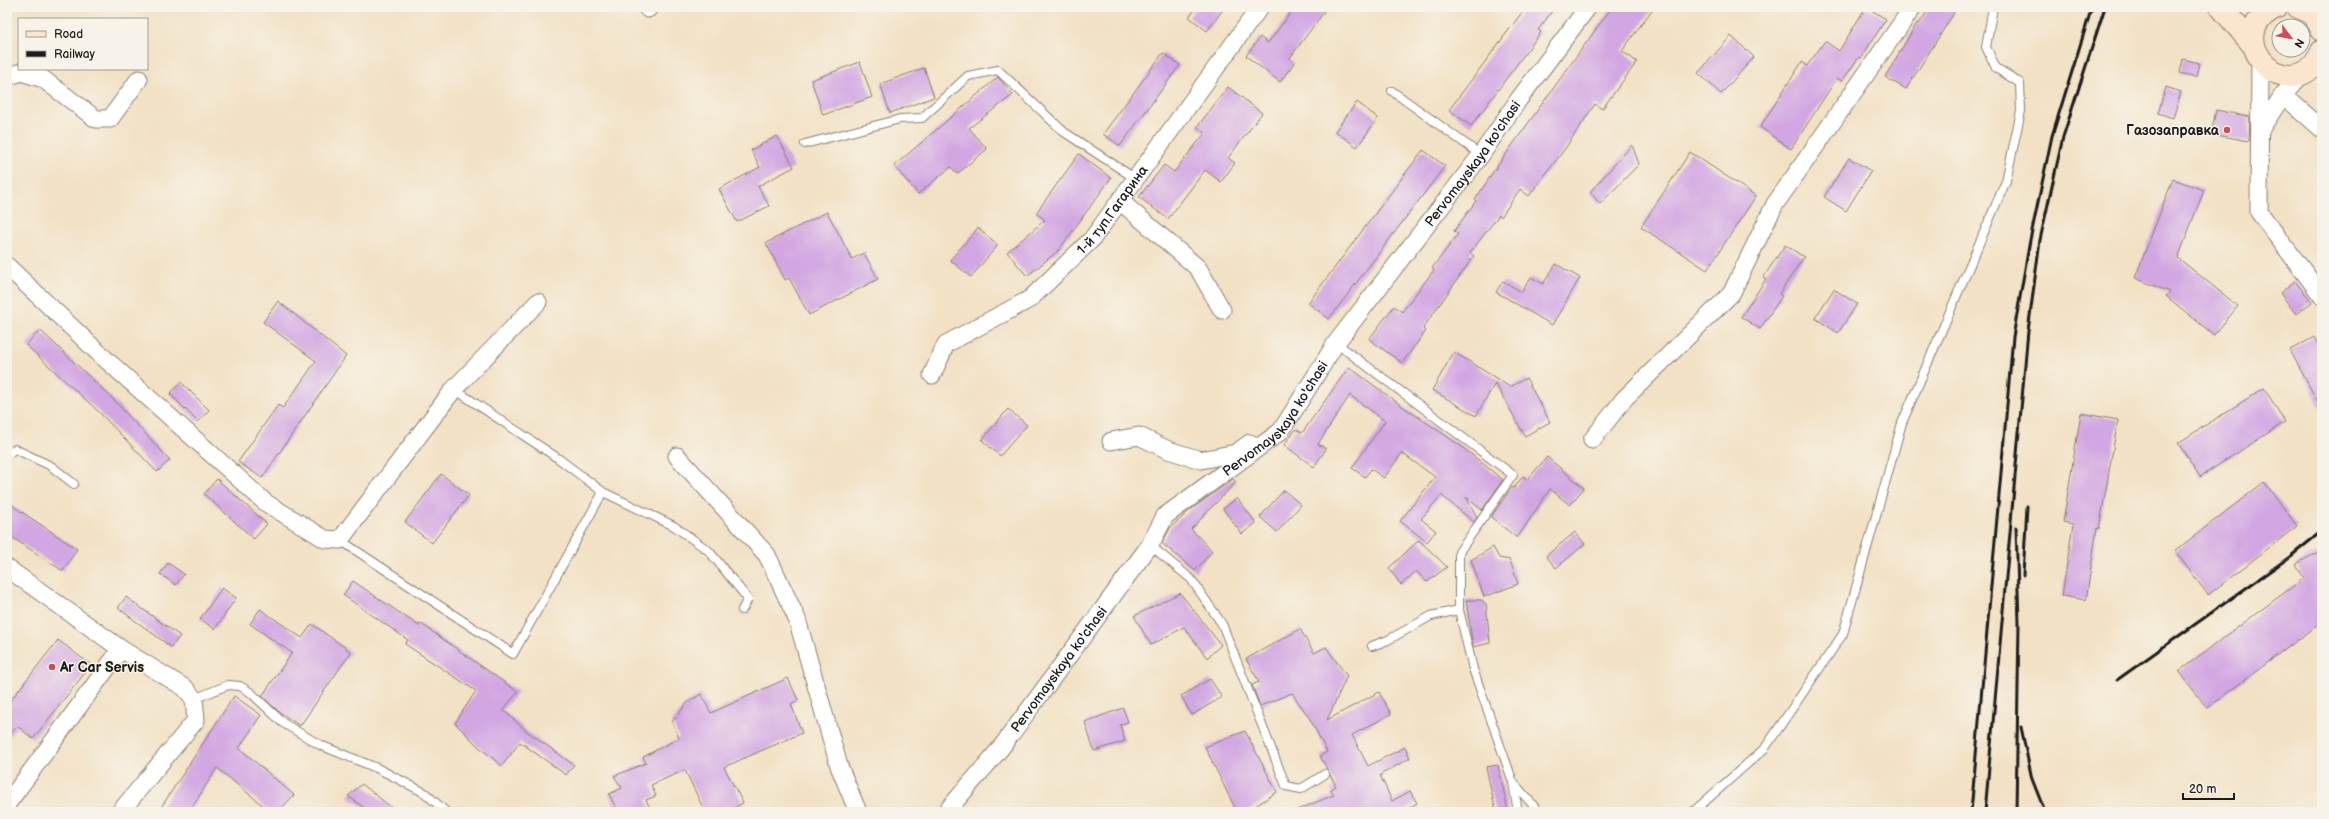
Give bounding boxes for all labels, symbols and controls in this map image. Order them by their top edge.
legend [18,18,148,70]
north arrow [2271,18,2311,58]
text: Road [54,27,83,42]
text: N [2291,36,2307,50]
text: Railway [54,47,96,62]
street label: Pervomayskaya ko'chasi [1421,98,1524,230]
place label: Газозаправка [2126,122,2220,139]
marker: Газозаправка [2222,125,2232,135]
street label: 1-й туп.Гагарина [1073,162,1152,258]
street label: Pervomayskaya ko'chasi [1219,358,1332,480]
street label: Pervomayskaya ko'chasi [1007,603,1111,736]
place label: Ar Car Servis [59,659,144,676]
marker: Ar Car Servis [47,662,57,672]
scale bar [2183,775,2234,801]
text: 20 m [2189,782,2216,797]

